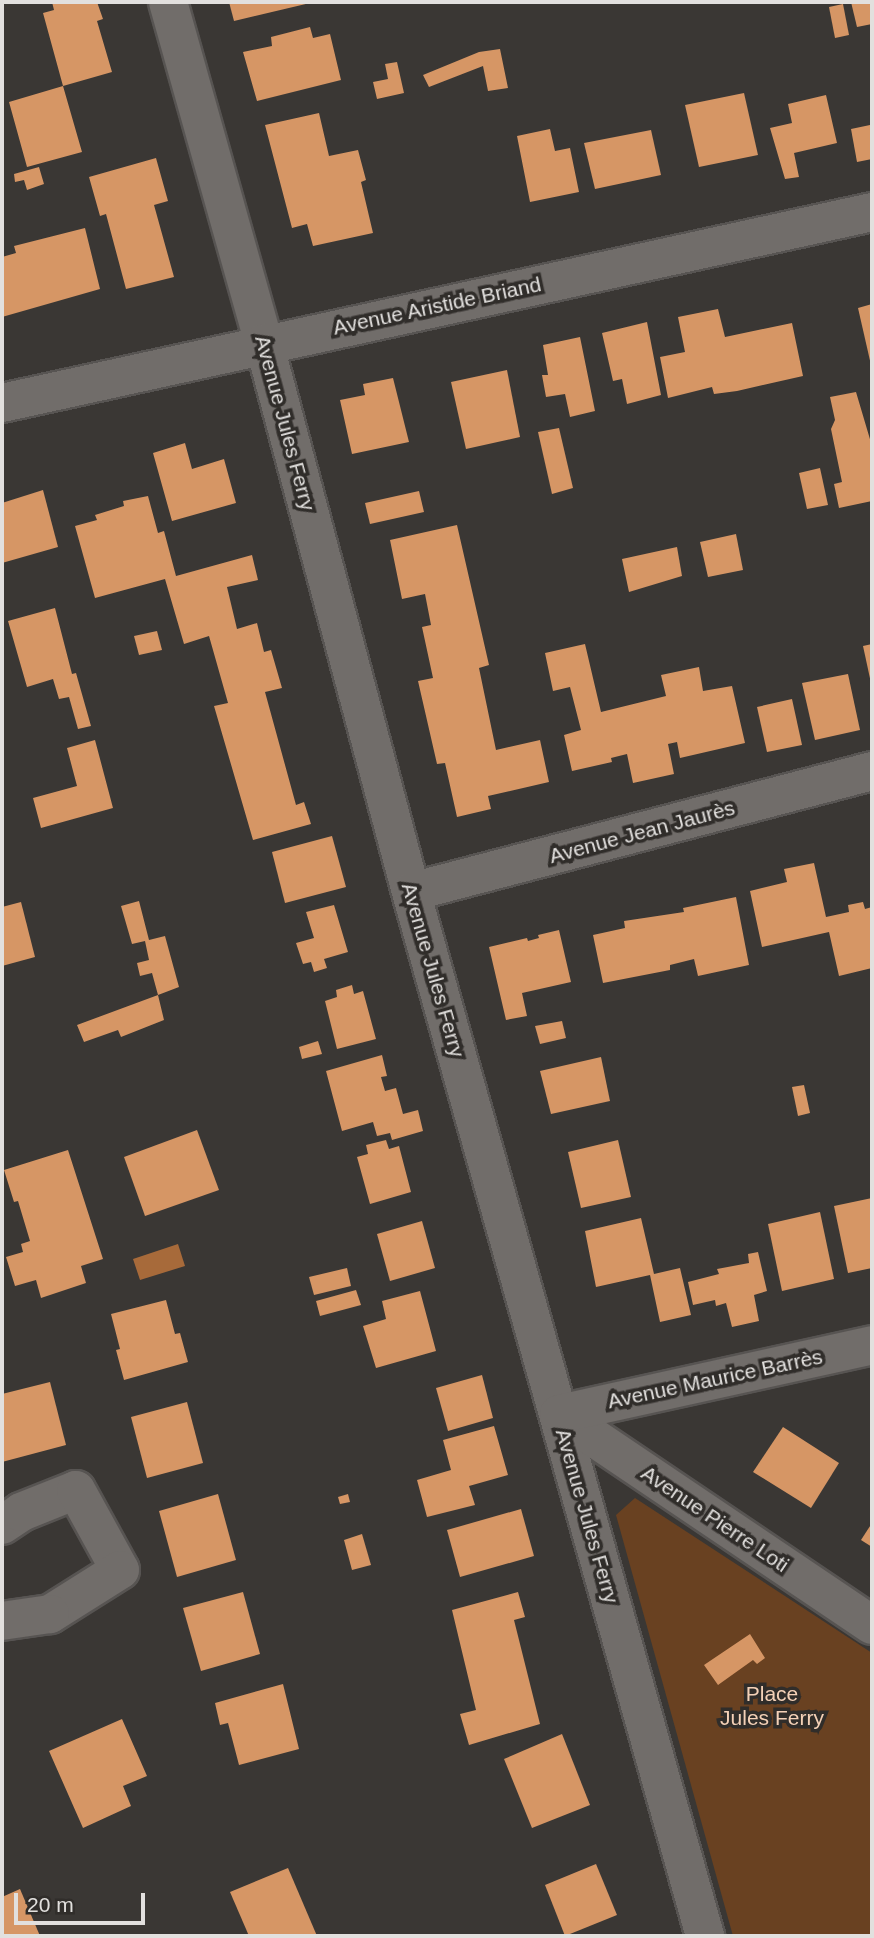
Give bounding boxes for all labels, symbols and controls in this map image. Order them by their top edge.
street label: Avenue Aristide Briand [330,272,544,340]
street label: Avenue Jules Ferry [249,333,321,513]
street label: Avenue Jean Jaurès [546,795,738,869]
street label: Avenue Jules Ferry [396,880,470,1060]
street label: Avenue Maurice Barrès [605,1344,825,1414]
street label: Avenue Jules Ferry [550,1426,624,1606]
street label: Avenue Pierre Loti [636,1460,794,1578]
park label: Place Jules Ferry [720,1681,824,1731]
scale bar [18,1878,149,1922]
text: 20 m [27,1893,74,1916]

